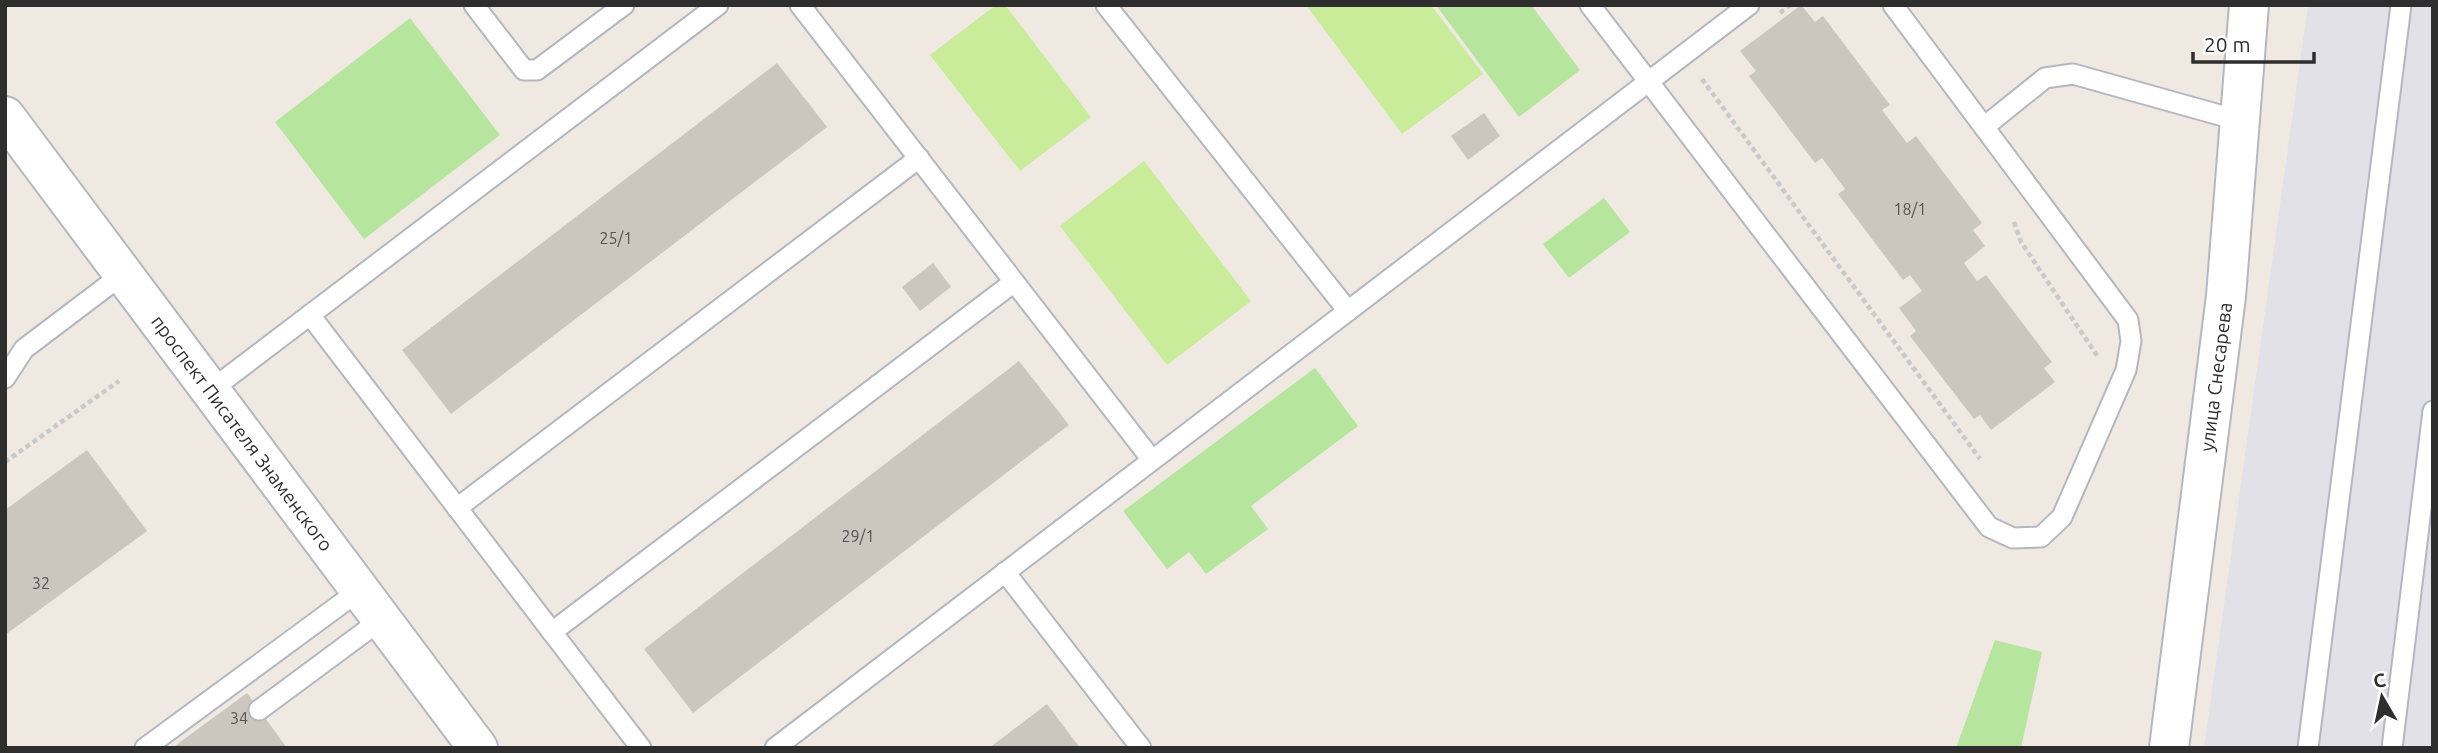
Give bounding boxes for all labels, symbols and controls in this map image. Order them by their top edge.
scale bar [2193,21,2314,65]
text: 20 m [2204,32,2251,56]
house number: 18/1 [1894,200,1926,218]
house number: 25/1 [600,229,632,247]
street label: улица Снесарева [2195,301,2236,453]
street label: проспект Писателя Знаменского [147,311,338,555]
house number: 29/1 [842,527,874,545]
house number: 32 [32,574,50,592]
north arrow [2347,662,2417,732]
text: С [2372,668,2387,692]
house number: 34 [230,709,248,727]

